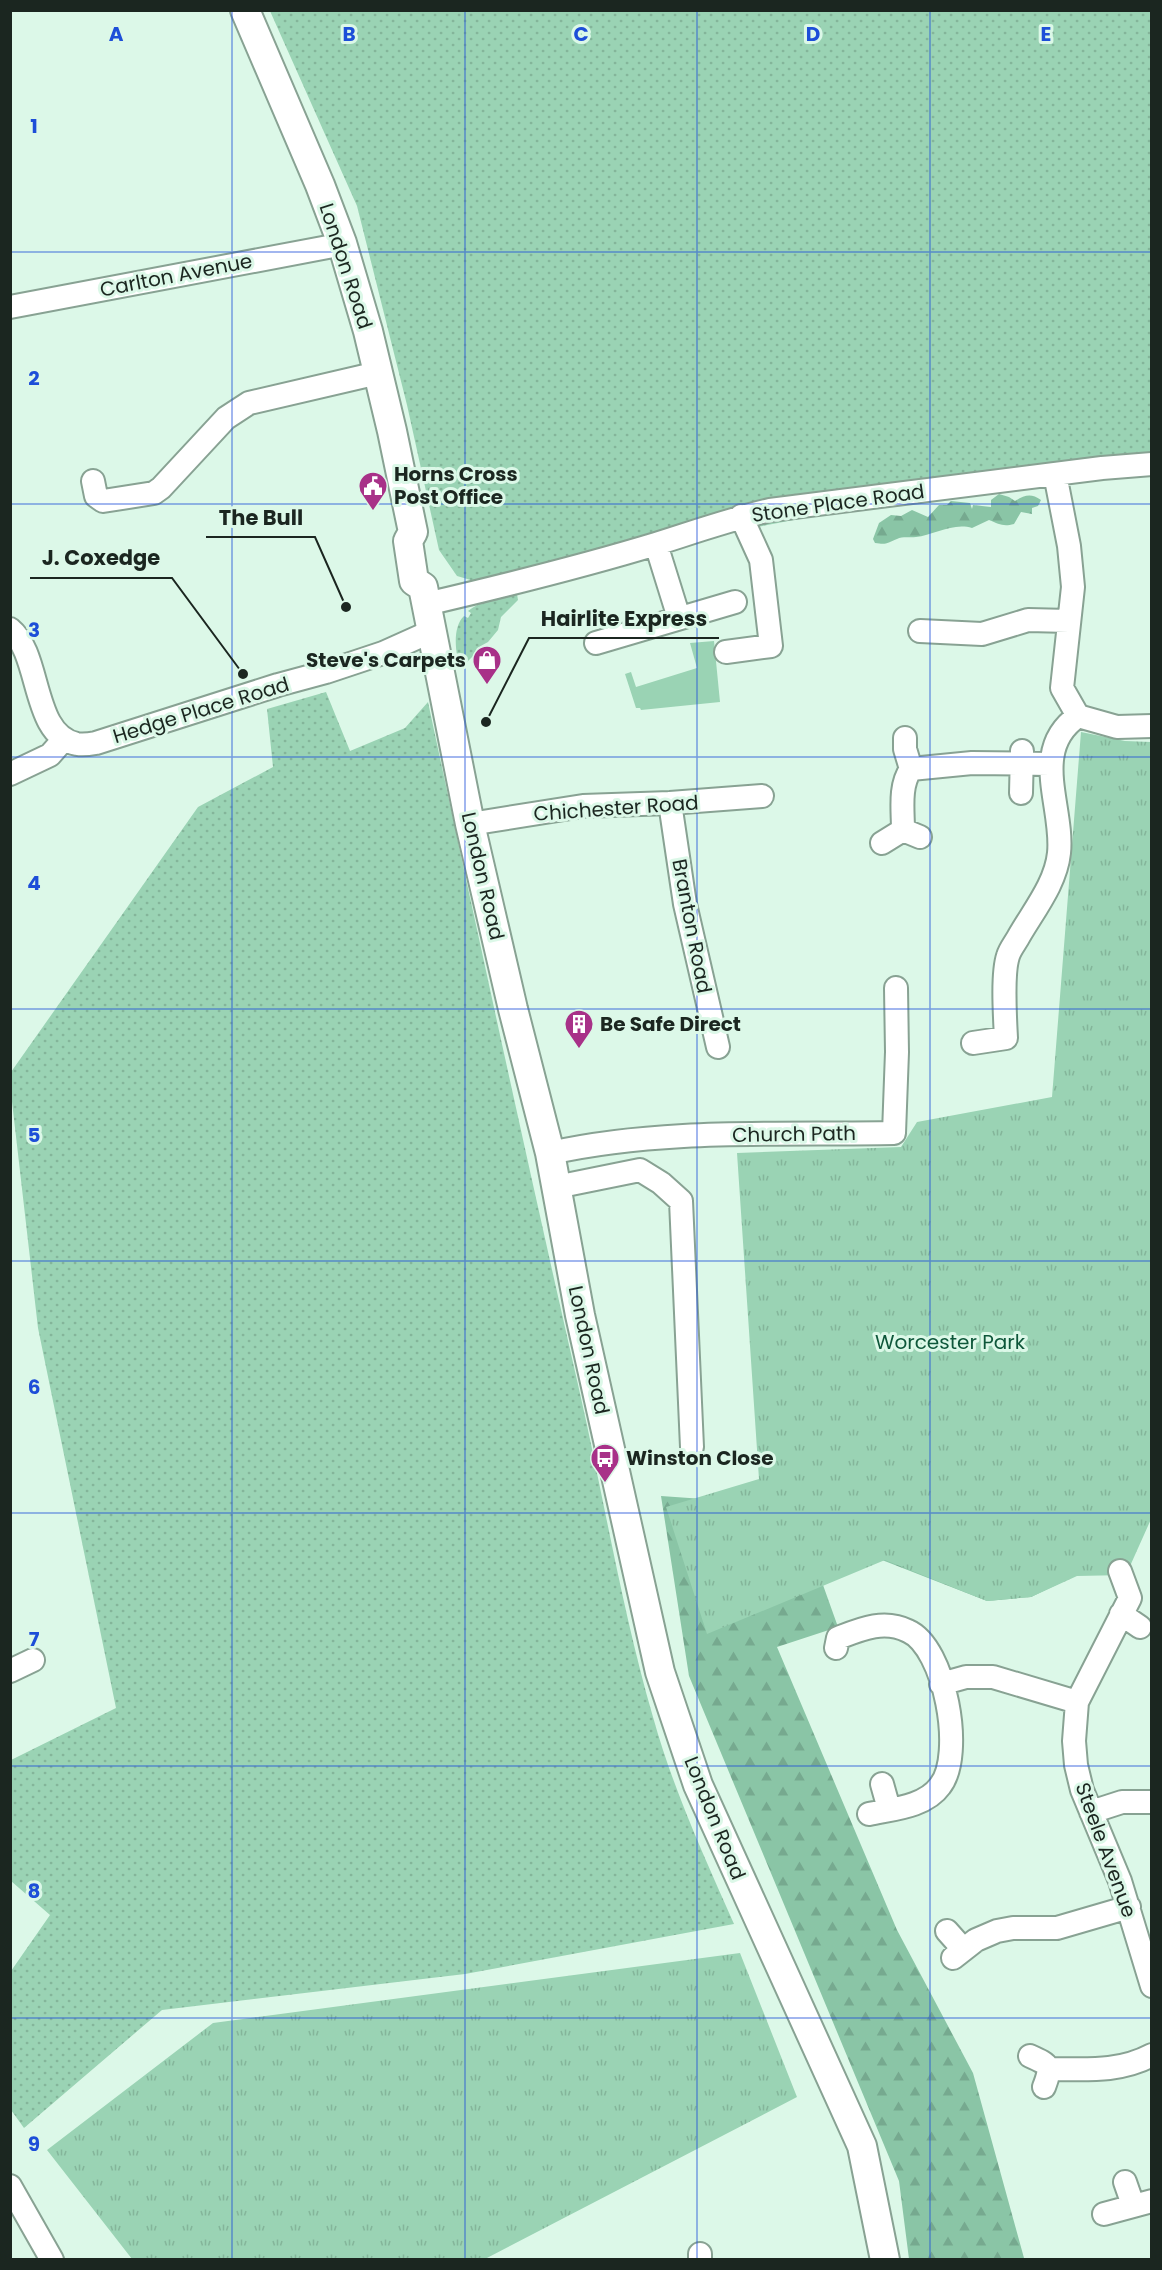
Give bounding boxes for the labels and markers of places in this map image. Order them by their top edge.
place label: Horns Cross Post Office [394,460,518,511]
public building icon: Horns Cross Post Office [357,470,389,512]
callout: The Bull [206,498,315,537]
callout: J. Coxedge [30,539,172,578]
callout: Hairlite Express [529,599,719,638]
shop icon: Steve's Carpets [471,644,503,686]
place label: Steve's Carpets [306,646,466,674]
building icon: Be Safe Direct [563,1008,595,1050]
place label: Be Safe Direct [600,1010,741,1038]
bus stop icon: Winston Close [589,1442,621,1484]
place label: Winston Close [626,1444,774,1472]

